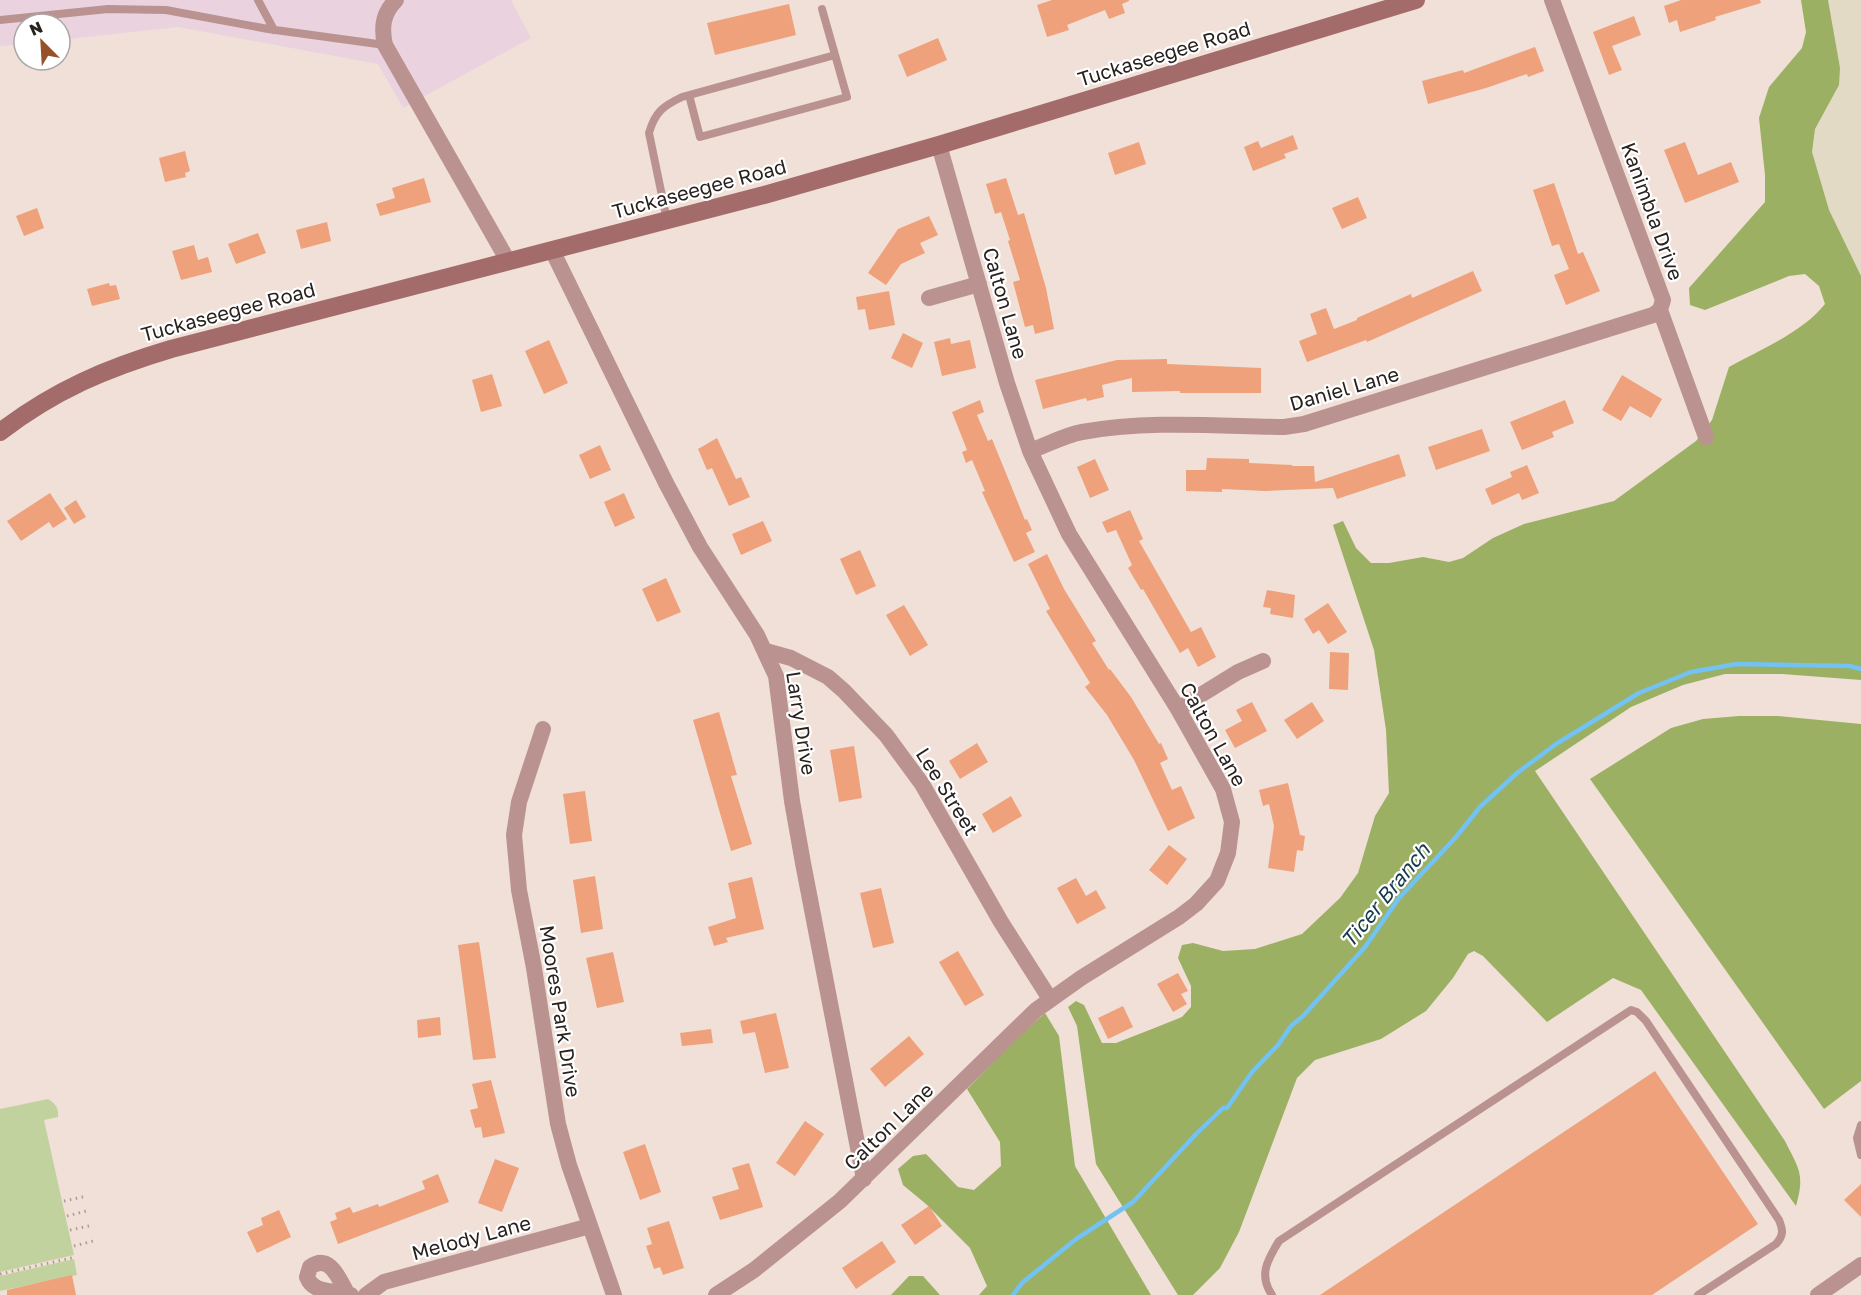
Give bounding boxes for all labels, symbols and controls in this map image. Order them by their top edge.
north arrow [12,12,72,72]
street label: Tuckaseegee Road [1075,15,1253,91]
text: N [26,17,46,40]
street label: Kanimbla Drive [1617,139,1689,283]
street label: Tuckaseegee Road [609,153,789,223]
street label: Calton Lane [979,244,1033,362]
street label: Tuckaseegee Road [138,276,318,346]
street label: Daniel Lane [1286,361,1402,415]
street label: Larry Drive [782,669,822,777]
street label: Calton Lane [1176,678,1252,790]
street label: Lee Street [912,743,984,839]
water label: Ticer Branch [1335,837,1436,952]
street label: Moores Park Drive [536,923,586,1099]
street label: Calton Lane [838,1077,938,1175]
street label: Melody Lane [409,1210,533,1264]

